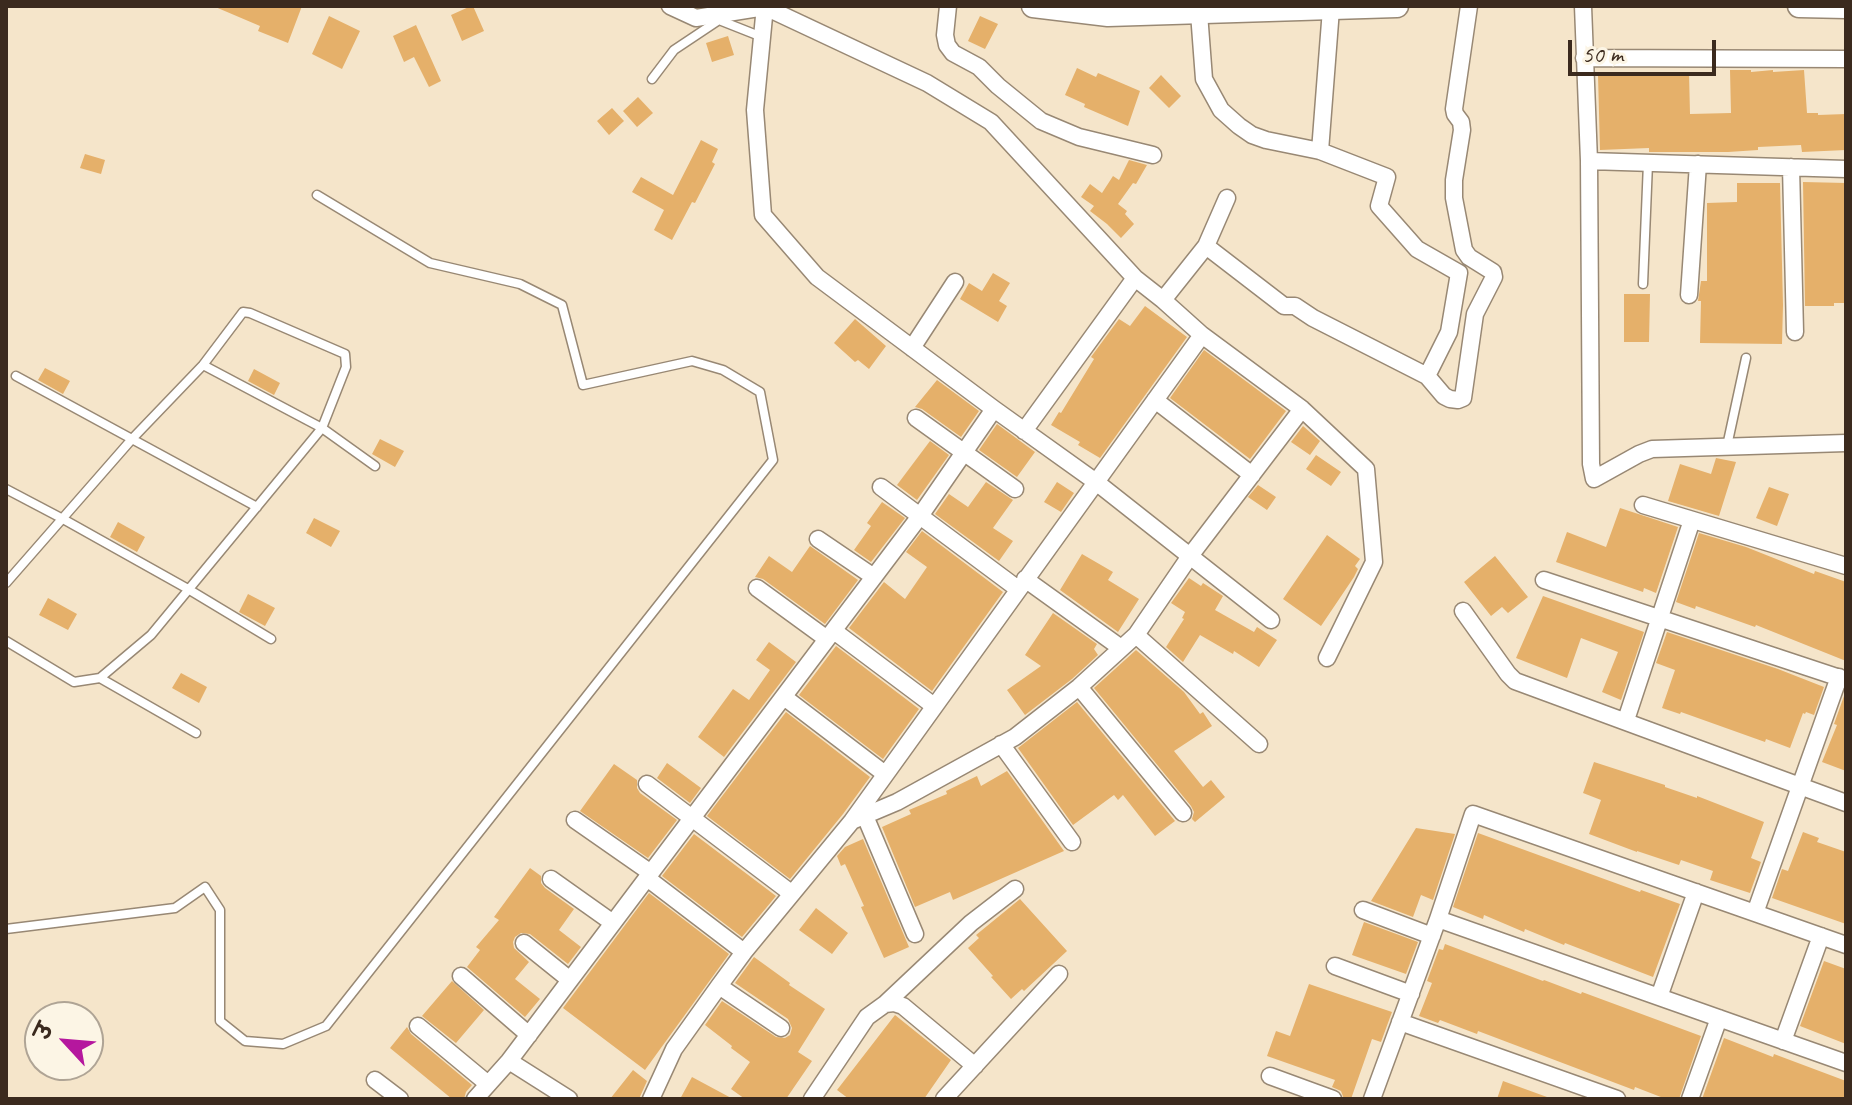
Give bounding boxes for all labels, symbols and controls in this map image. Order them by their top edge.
scale bar [1572,24,1720,74]
text: 50 m [1582,39,1623,69]
north arrow [24,1001,104,1081]
text: उ [28,1019,60,1044]

